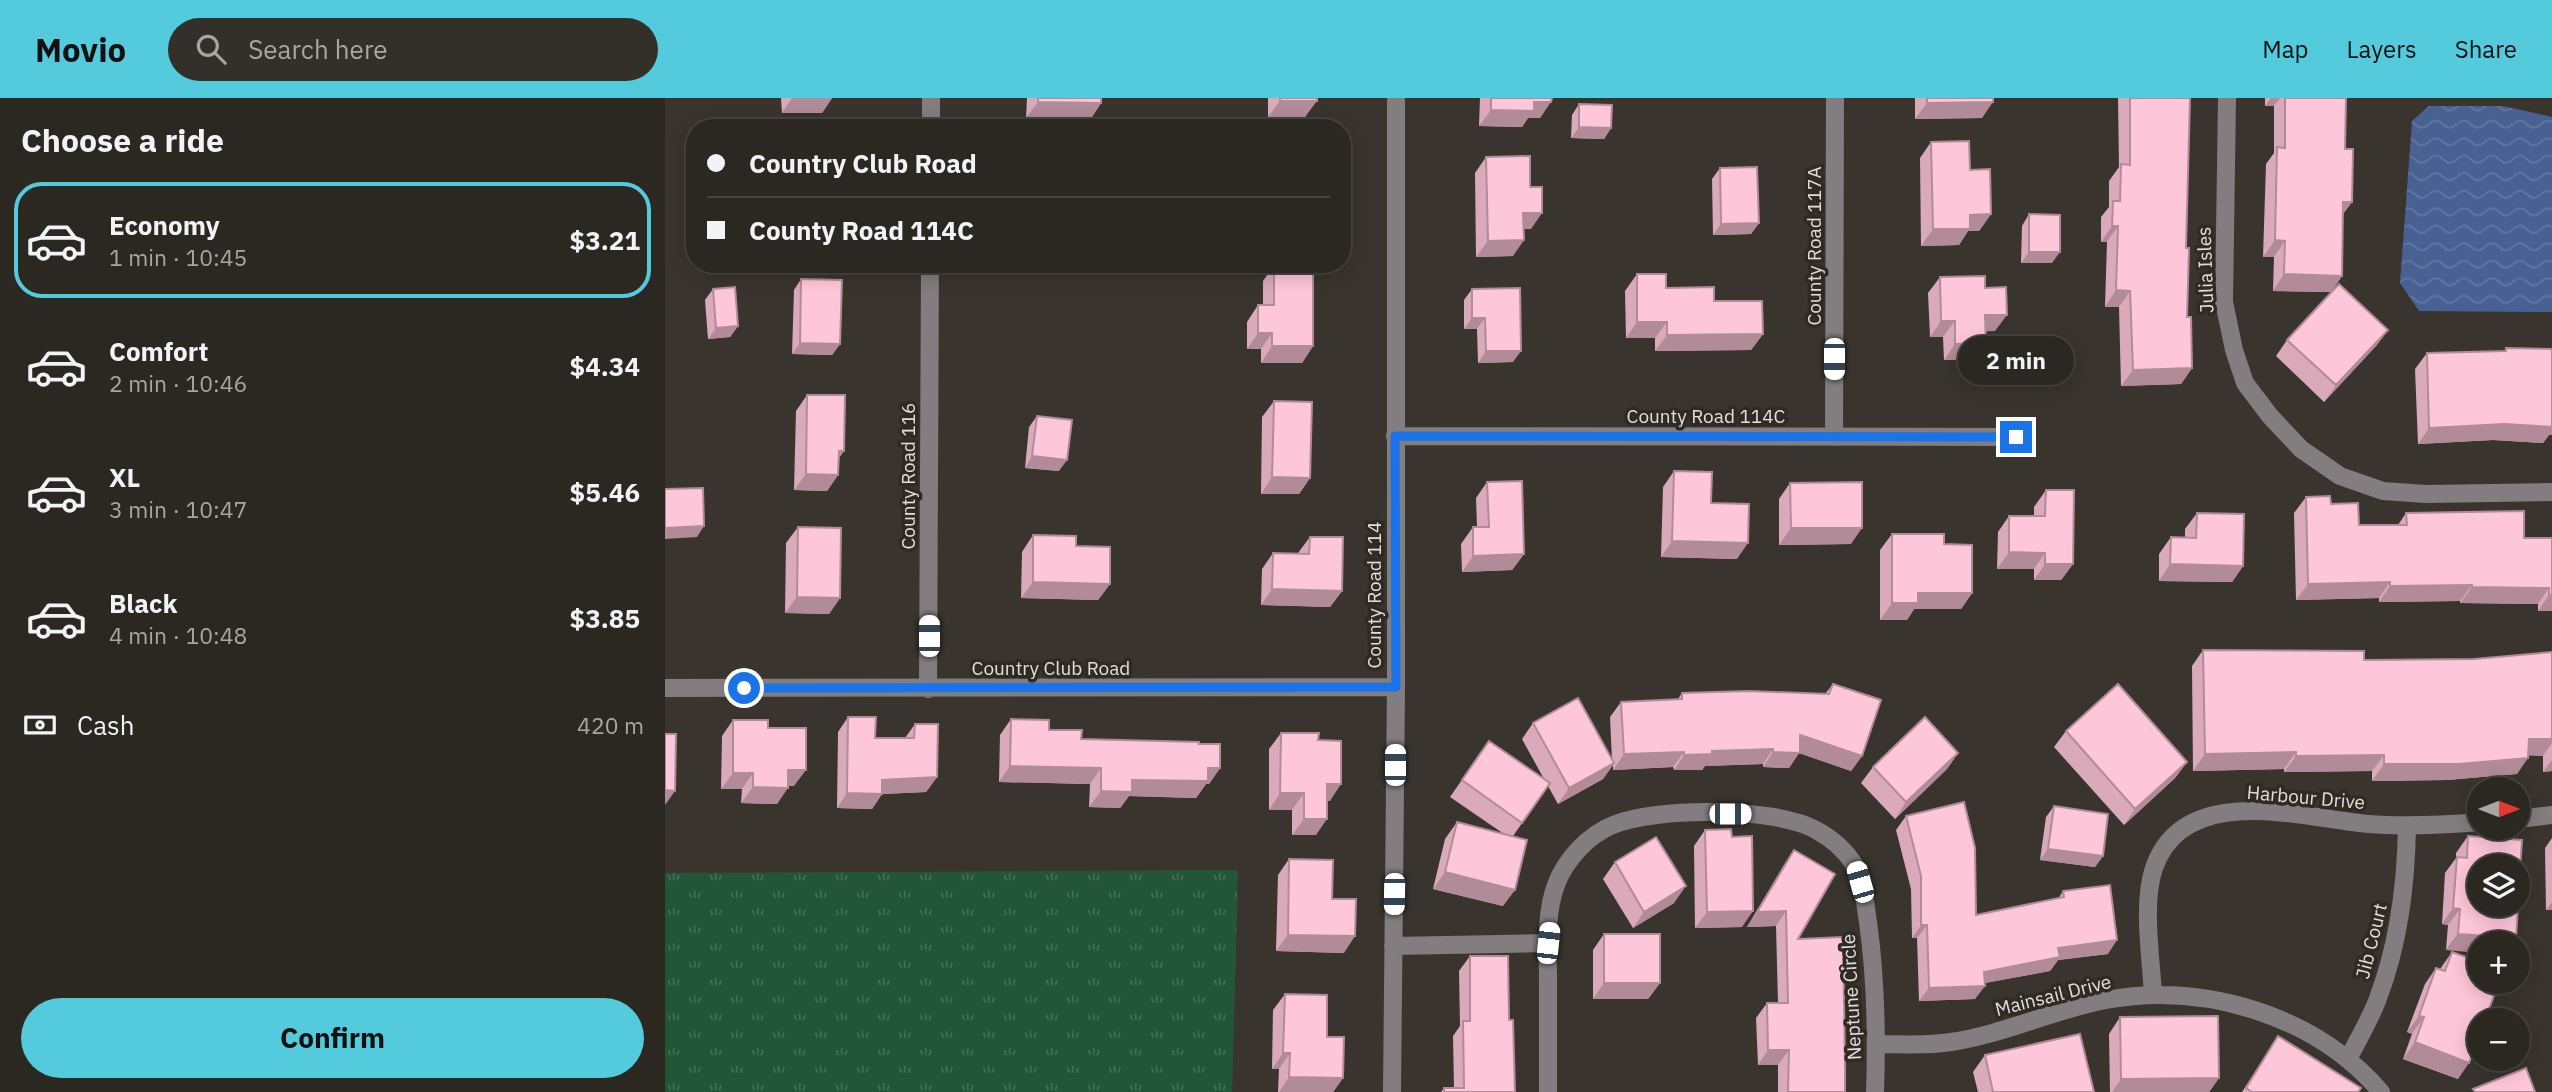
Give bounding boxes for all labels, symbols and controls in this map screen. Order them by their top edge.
search box [168,18,658,81]
text: Movio [35,28,126,71]
icon: search [192,30,230,68]
text: Search here [248,32,388,66]
text: Map [2262,33,2309,65]
text: Layers [2347,33,2417,65]
text: Share [2455,33,2517,65]
text: Choose a ride [21,119,224,161]
text: Country Club Road [749,146,977,180]
street label: County Road 117A [1802,166,1826,326]
text: Economy [109,208,220,242]
icon: car [25,209,88,272]
text: County Road 114C [749,213,974,247]
text: $3.21 [570,223,640,257]
street label: Julia Isles [2191,226,2219,314]
text: 1 min · 10:45 [109,242,247,272]
text: Comfort [109,334,208,368]
icon: car [25,335,88,398]
callout: 2 min [1958,336,2074,384]
car [1824,338,1845,380]
text: 2 min [1986,345,2046,375]
text: $4.34 [570,349,640,383]
text: 2 min · 10:46 [109,368,247,398]
street label: County Road 116 [896,402,920,550]
street label: County Road 114C [1627,404,1786,428]
route end [2000,421,2032,453]
text: XL [109,460,140,494]
icon: car [25,461,88,524]
text: $5.46 [570,475,640,509]
text: 3 min · 10:47 [109,494,247,524]
street label: County Road 114 [1362,521,1386,669]
text: Black [109,586,177,620]
icon: car [25,587,88,650]
text: $3.85 [570,601,640,635]
car [919,615,940,657]
text: 4 min · 10:48 [109,620,247,650]
street label: Country Club Road [972,656,1130,680]
route start [728,672,760,704]
icon: cash [21,706,59,744]
text: Cash [77,708,134,742]
text: 420 m [577,710,644,740]
car [1385,744,1406,786]
north arrow [2467,777,2531,840]
map controls [2467,777,2530,1071]
street label: Harbour Drive [2246,780,2366,814]
car [1710,804,1752,825]
button: layers [2467,854,2530,917]
car [1845,859,1876,905]
car [1384,873,1405,915]
street label: Jib Court [2350,901,2392,981]
car [1536,921,1561,965]
button: + [2467,931,2530,994]
street label: Neptune Circle [1836,933,1866,1061]
street label: Mainsail Drive [1992,969,2114,1021]
button: Confirm [21,998,644,1078]
button: − [2467,1008,2530,1071]

